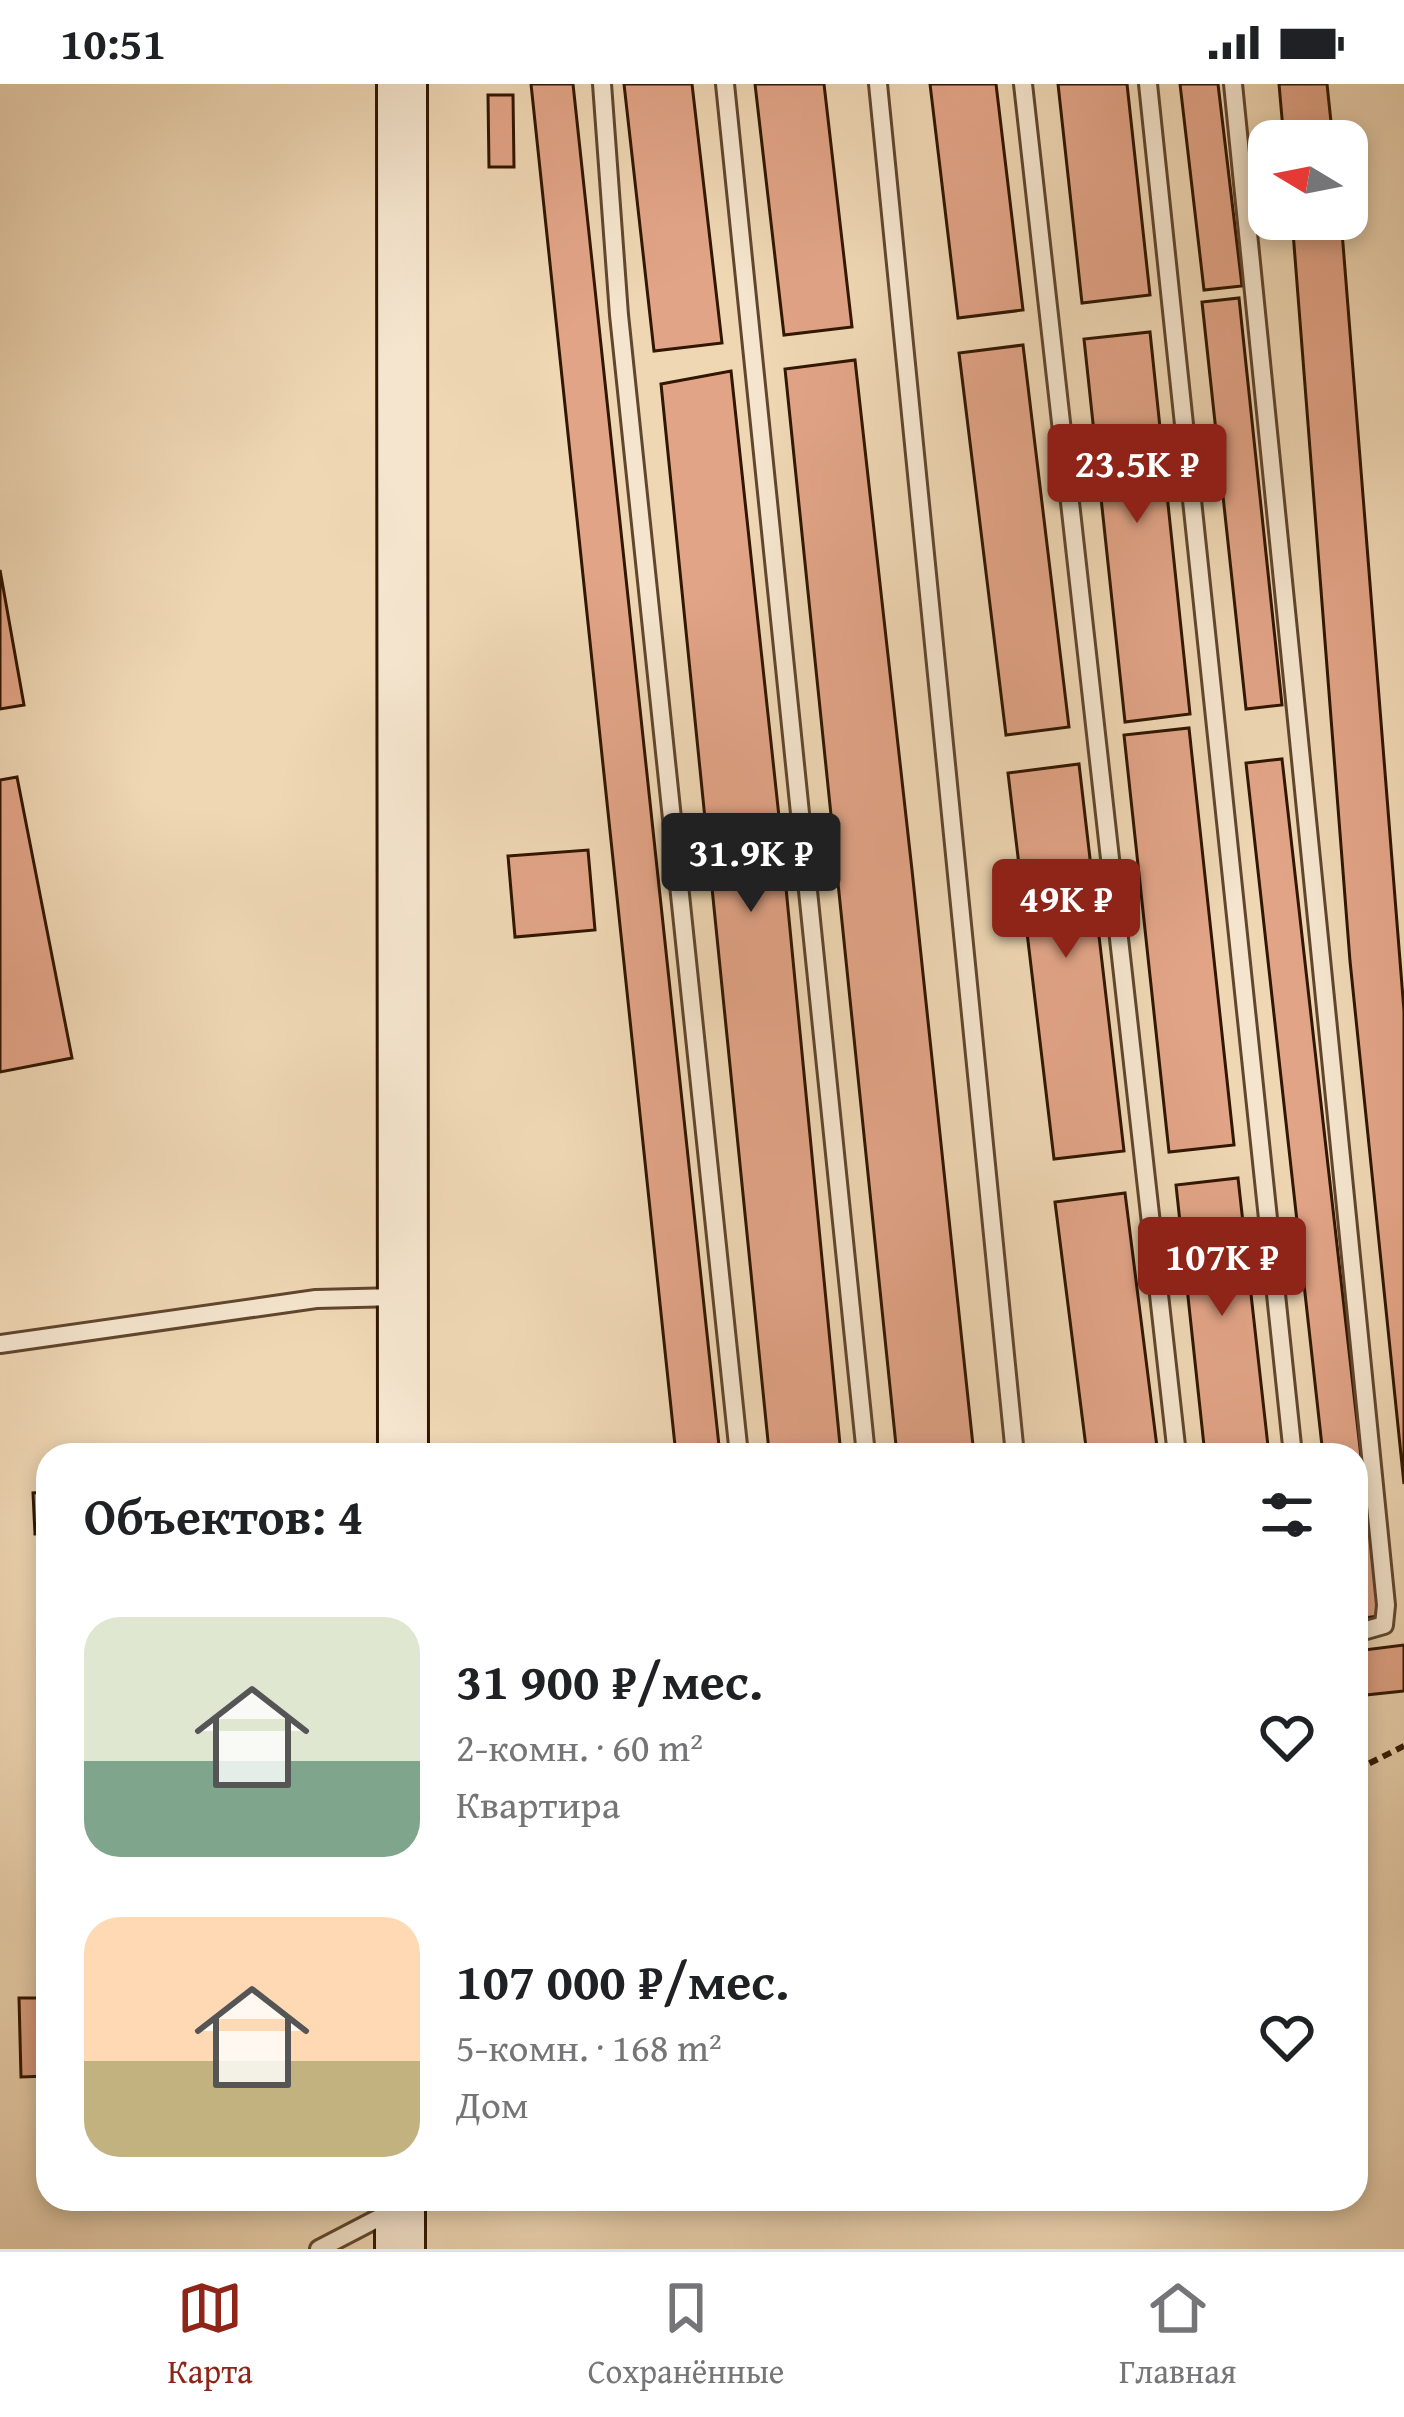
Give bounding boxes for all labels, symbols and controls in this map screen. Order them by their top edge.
text: 10:51 [60,10,166,75]
north arrow [1248,120,1368,240]
map controls [1248,120,1368,240]
pin: 23.5K ₽ [1026,424,1248,526]
text: 23.5K ₽ [1074,434,1200,491]
pin: 31.9K ₽ [640,813,862,915]
text: 31.9K ₽ [688,823,814,880]
pin: 49K ₽ [982,859,1150,961]
text: 49K ₽ [1019,869,1113,926]
pin: 107K ₽ [1124,1217,1320,1319]
text: 107K ₽ [1165,1227,1279,1284]
text: Объектов: 4 [84,1478,364,1553]
icon: filters [1254,1482,1320,1548]
text: 31 900 ₽/мес. [456,1643,763,1718]
icon: home [180,1665,324,1809]
icon: heart [1254,1704,1320,1770]
text: 2-комн. · 60 m² [456,1718,703,1775]
text: Квартира [456,1775,620,1832]
text: 107 000 ₽/мес. [456,1943,789,2018]
icon: home [180,1965,324,2109]
icon: heart [1254,2004,1320,2070]
text: 5-комн. · 168 m² [456,2018,722,2075]
text: Дом [456,2075,529,2132]
tab: Карта [167,2275,253,2395]
tab: Сохранённые [588,2275,784,2395]
tab: Главная [1119,2275,1237,2395]

